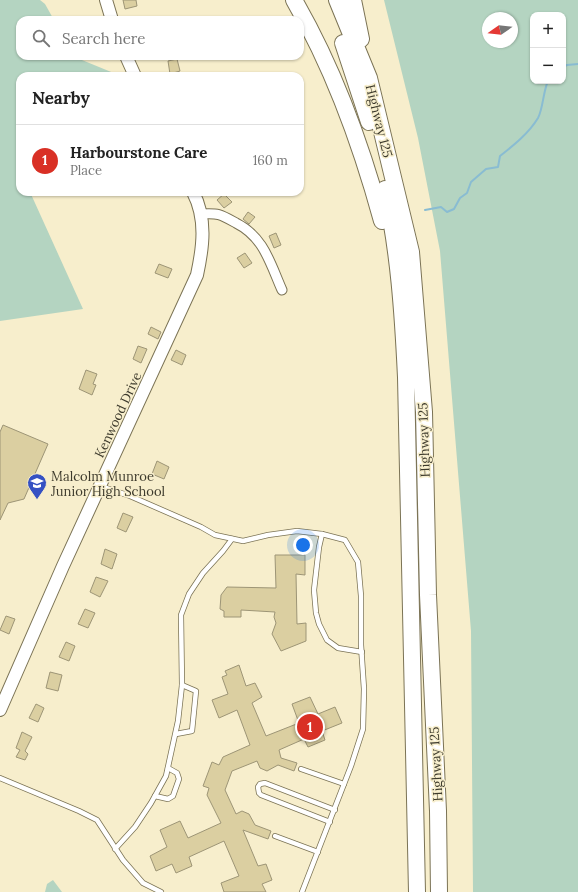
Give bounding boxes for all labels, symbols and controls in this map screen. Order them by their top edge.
north arrow [482,12,518,48]
map controls [530,12,566,84]
button: + [530,12,566,48]
search box [16,16,304,60]
icon: search [30,27,52,49]
text: Search here [62,29,145,48]
button: − [530,48,566,84]
street label: Highway 125 [362,83,396,159]
text: Nearby [32,87,90,109]
text: Harbourstone Care [70,143,207,162]
text: 1 [42,152,48,169]
text: 160 m [253,152,288,169]
text: Place [70,162,102,179]
street label: Kenwood Drive [91,369,145,461]
street label: Highway 125 [414,402,434,478]
place label: Malcolm Munroe Junior High School [50,468,166,500]
school or university icon: Malcolm Munroe Junior High School [26,472,48,500]
your location [293,535,313,555]
pin: 1 [297,712,323,742]
street label: Highway 125 [426,726,446,802]

